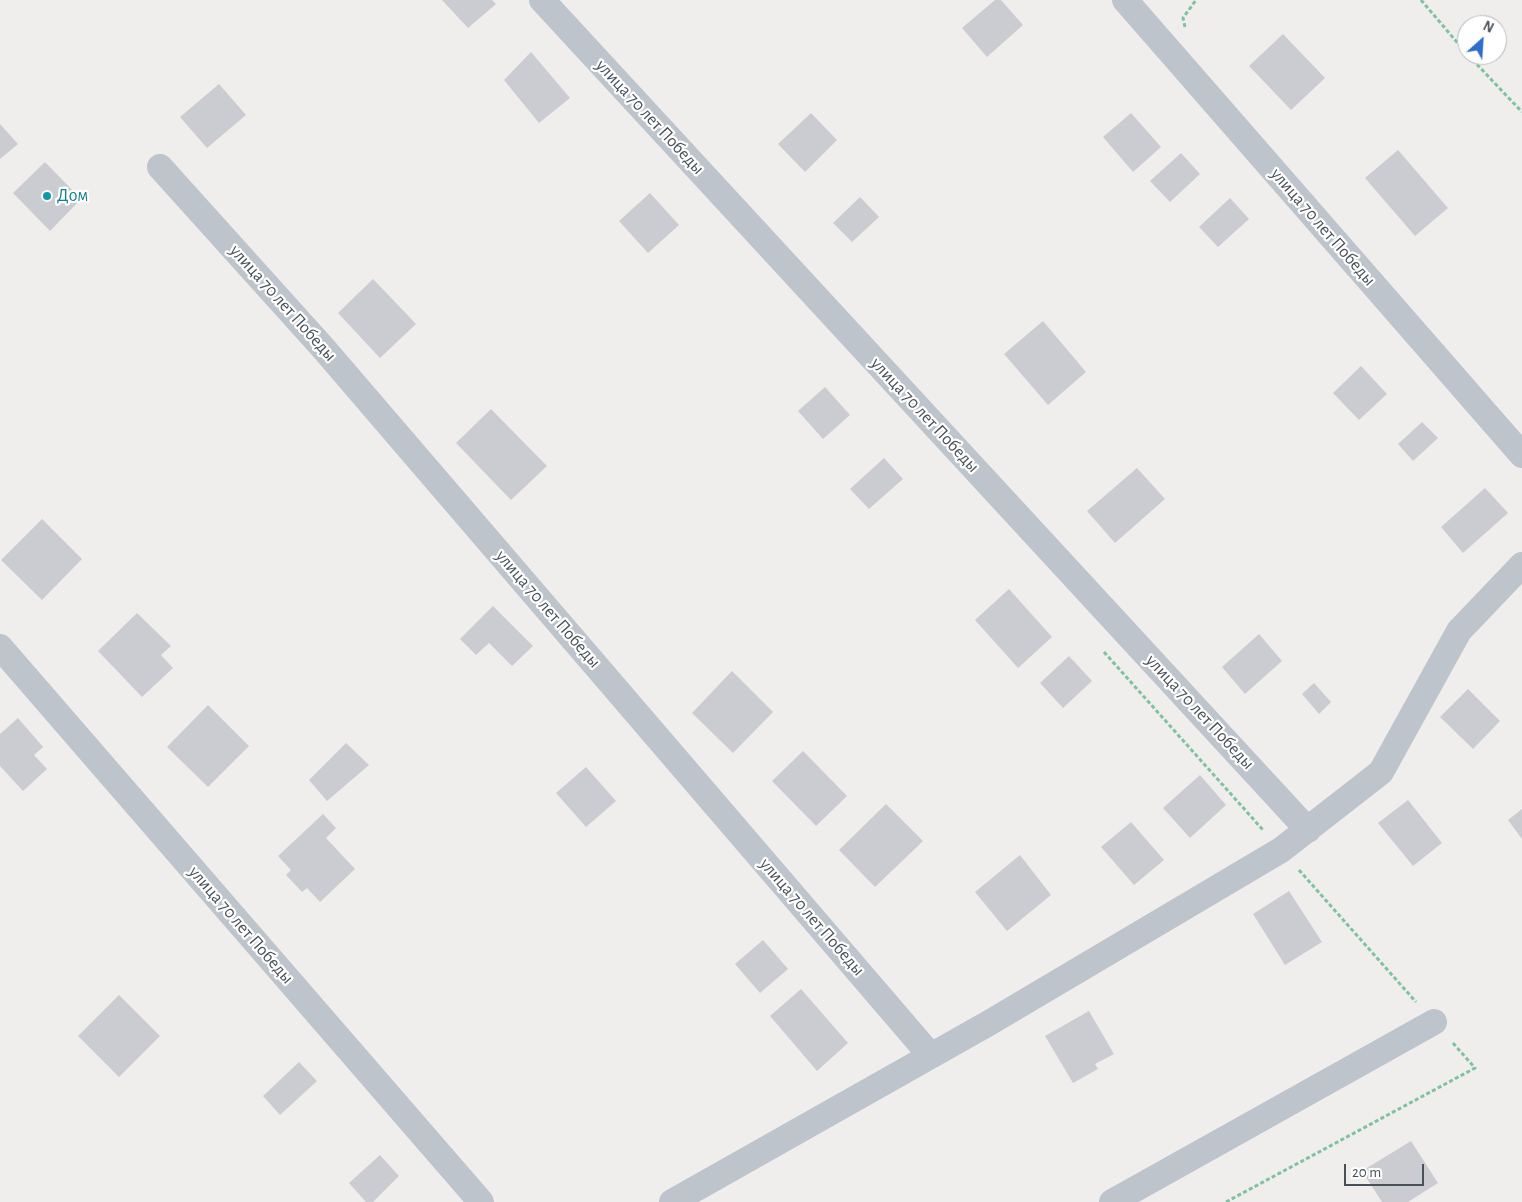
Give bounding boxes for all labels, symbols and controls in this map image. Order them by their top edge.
north arrow [1457,15,1507,65]
text: N [1481,19,1496,36]
street label: улица 70 лет Победы [591,55,709,179]
street label: улица 70 лет Победы [1266,164,1380,290]
place label: Дом [57,185,88,207]
marker: Дом [41,190,53,202]
street label: улица 70 лет Победы [225,240,341,366]
street label: улица 70 лет Победы [866,353,984,477]
street label: улица 70 лет Победы [491,546,605,672]
street label: улица 70 лет Победы [1141,650,1259,774]
street label: улица 70 лет Победы [755,854,869,980]
street label: улица 70 лет Победы [184,862,298,988]
scale bar [1347,1154,1427,1186]
text: 20 m [1352,1165,1381,1180]

